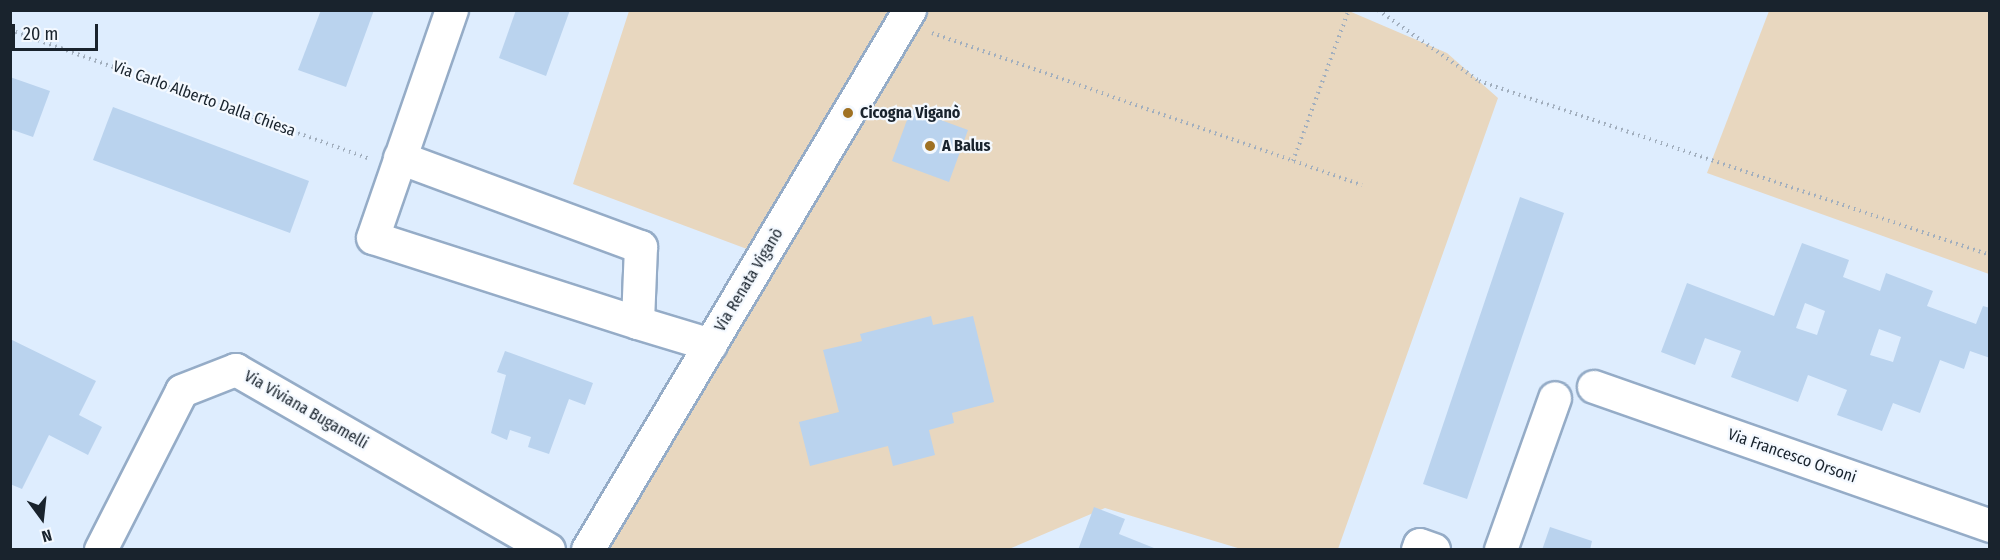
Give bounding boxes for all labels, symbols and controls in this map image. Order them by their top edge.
scale bar [15,12,100,50]
text: 20 m [23,23,58,45]
street label: Via Carlo Alberto Dalla Chiesa [110,57,298,141]
place label: Cicogna Viganò [860,103,960,123]
marker: Cicogna Viganò [841,106,855,120]
place label: A Balus [942,136,990,156]
marker: A Balus [923,139,937,153]
street label: Via Renata Viganò [711,225,787,335]
street label: Via Viviana Bugamelli [241,367,371,453]
street label: Via Francesco Orsoni [1725,425,1859,487]
north arrow [12,488,72,548]
text: N [40,525,54,546]

